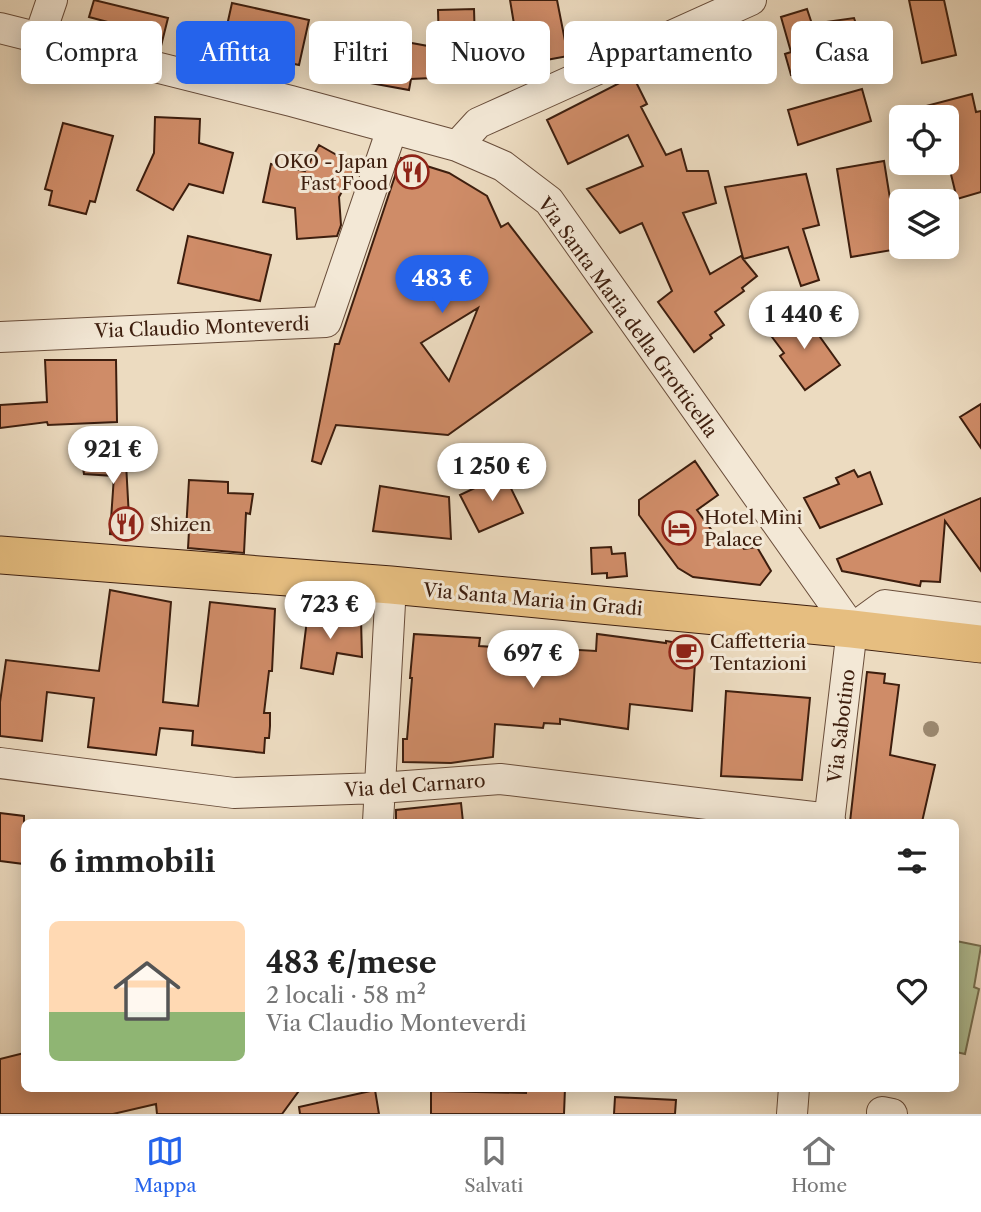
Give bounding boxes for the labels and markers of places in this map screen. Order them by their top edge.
place label: OKO - Japan Fast Food [274,150,388,195]
restaurant icon: OKO - Japan Fast Food [393,153,431,191]
pin: 483 € [393,256,491,315]
pin: 1 440 € [739,292,869,351]
pin: 921 € [64,426,162,486]
pin: 1 250 € [427,444,557,503]
restaurant icon: Shizen [107,505,145,543]
place label: Hotel Mini Palace [704,506,802,551]
hotel icon: Hotel Mini Palace [660,509,698,547]
place label: Shizen [150,513,211,536]
pin: 723 € [281,582,379,641]
pin: 697 € [484,630,582,690]
place label: Caffetteria Tentazioni [710,630,807,675]
cafe icon: Caffetteria Tentazioni [667,633,705,671]

